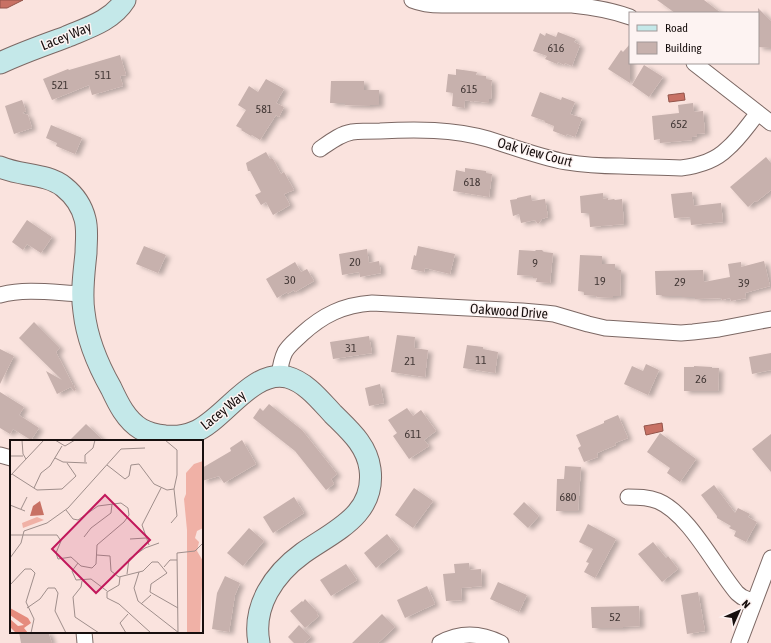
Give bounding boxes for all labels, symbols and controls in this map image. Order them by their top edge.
legend [629,12,759,64]
street label: Lacey Way [38,19,94,53]
text: Road [665,21,688,35]
house number: 616 [548,41,565,55]
text: Building [665,41,703,55]
house number: 511 [95,68,112,82]
house number: 521 [52,78,69,92]
house number: 615 [461,82,477,96]
house number: 581 [256,102,273,116]
house number: 652 [671,117,687,131]
street label: Oak View Court [496,134,574,170]
house number: 618 [464,175,481,189]
house number: 20 [349,255,361,269]
house number: 9 [532,256,538,270]
house number: 30 [284,273,296,287]
house number: 19 [594,274,606,288]
house number: 29 [674,275,686,289]
house number: 39 [738,276,750,290]
street label: Oakwood Drive [470,300,548,322]
house number: 31 [345,341,357,355]
house number: 11 [475,353,487,367]
house number: 21 [404,354,416,368]
house number: 26 [695,372,707,386]
street label: Lacey Way [197,387,249,433]
house number: 611 [405,427,422,441]
inset map [10,440,203,633]
house number: 680 [560,490,577,504]
north arrow [719,591,759,631]
text: N [740,597,753,610]
house number: 52 [609,610,621,624]

